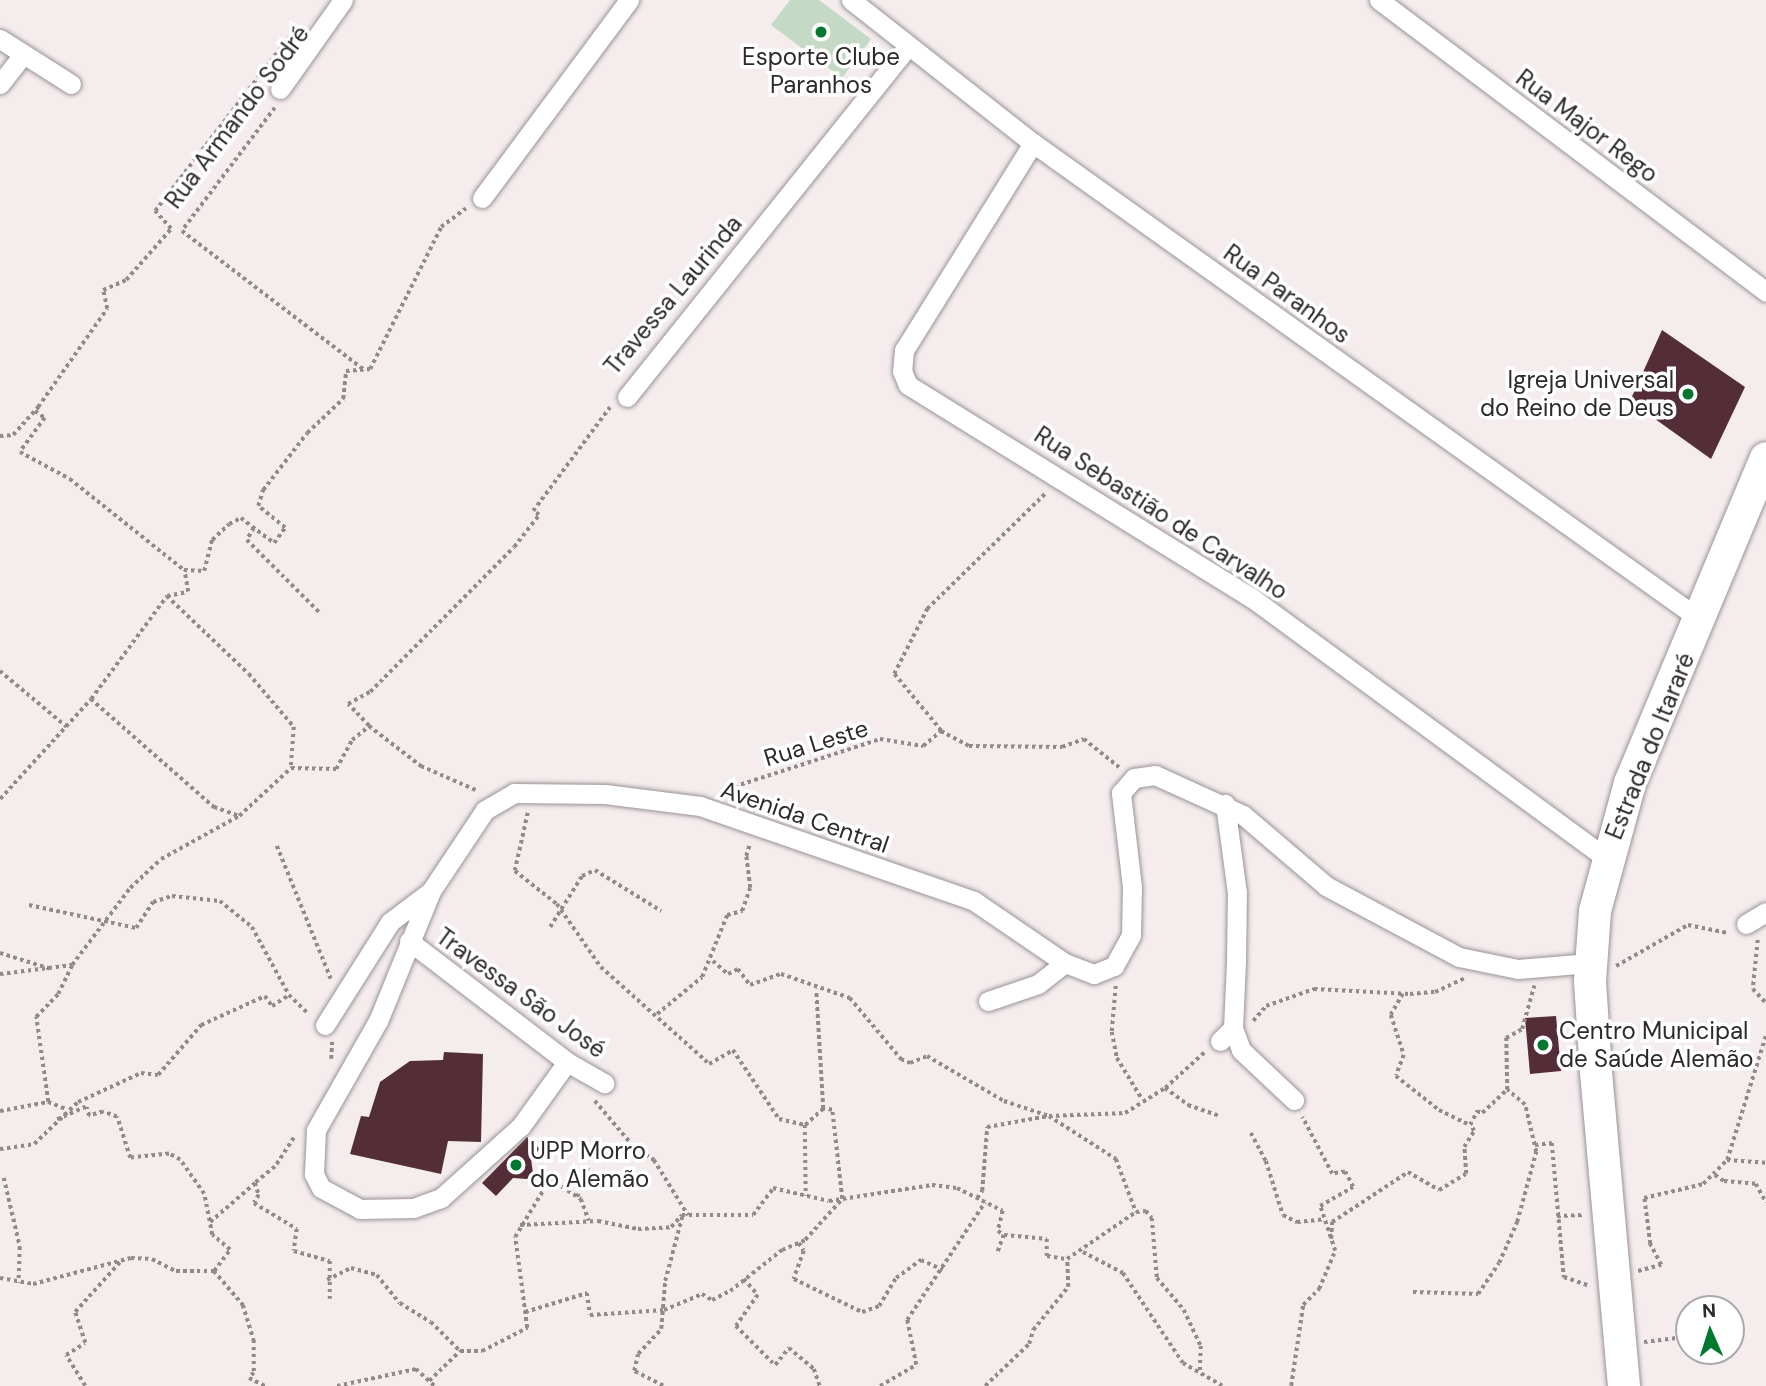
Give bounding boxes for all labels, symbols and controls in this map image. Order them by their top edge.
street label: Rua Armando Sodré [159,20,315,214]
marker: Esporte Clube Paranhos [813,24,829,40]
place label: Esporte Clube Paranhos [742,43,900,99]
street label: Rua Major Rego [1510,63,1664,189]
street label: Travessa Laurinda [598,210,748,380]
street label: Rua Paranhos [1218,238,1356,350]
place label: Igreja Universal do Reino de Deus [1480,366,1674,422]
marker: Igreja Universal do Reino de Deus [1680,386,1696,402]
street label: Rua Sebastião de Carvalho [1029,420,1293,606]
street label: Estrada do Itararé [1599,649,1701,843]
street label: Rua Leste [760,714,872,772]
street label: Avenida Central [717,775,893,859]
street label: Travessa São José [431,922,611,1064]
place label: Centro Municipal de Saúde Alemão [1559,1017,1753,1073]
marker: Centro Municipal de Saúde Alemão [1533,1035,1553,1055]
place label: UPP Morro do Alemão [530,1137,649,1193]
marker: UPP Morro do Alemão [508,1157,524,1173]
north arrow [1675,1295,1745,1365]
text: N [1701,1298,1717,1323]

